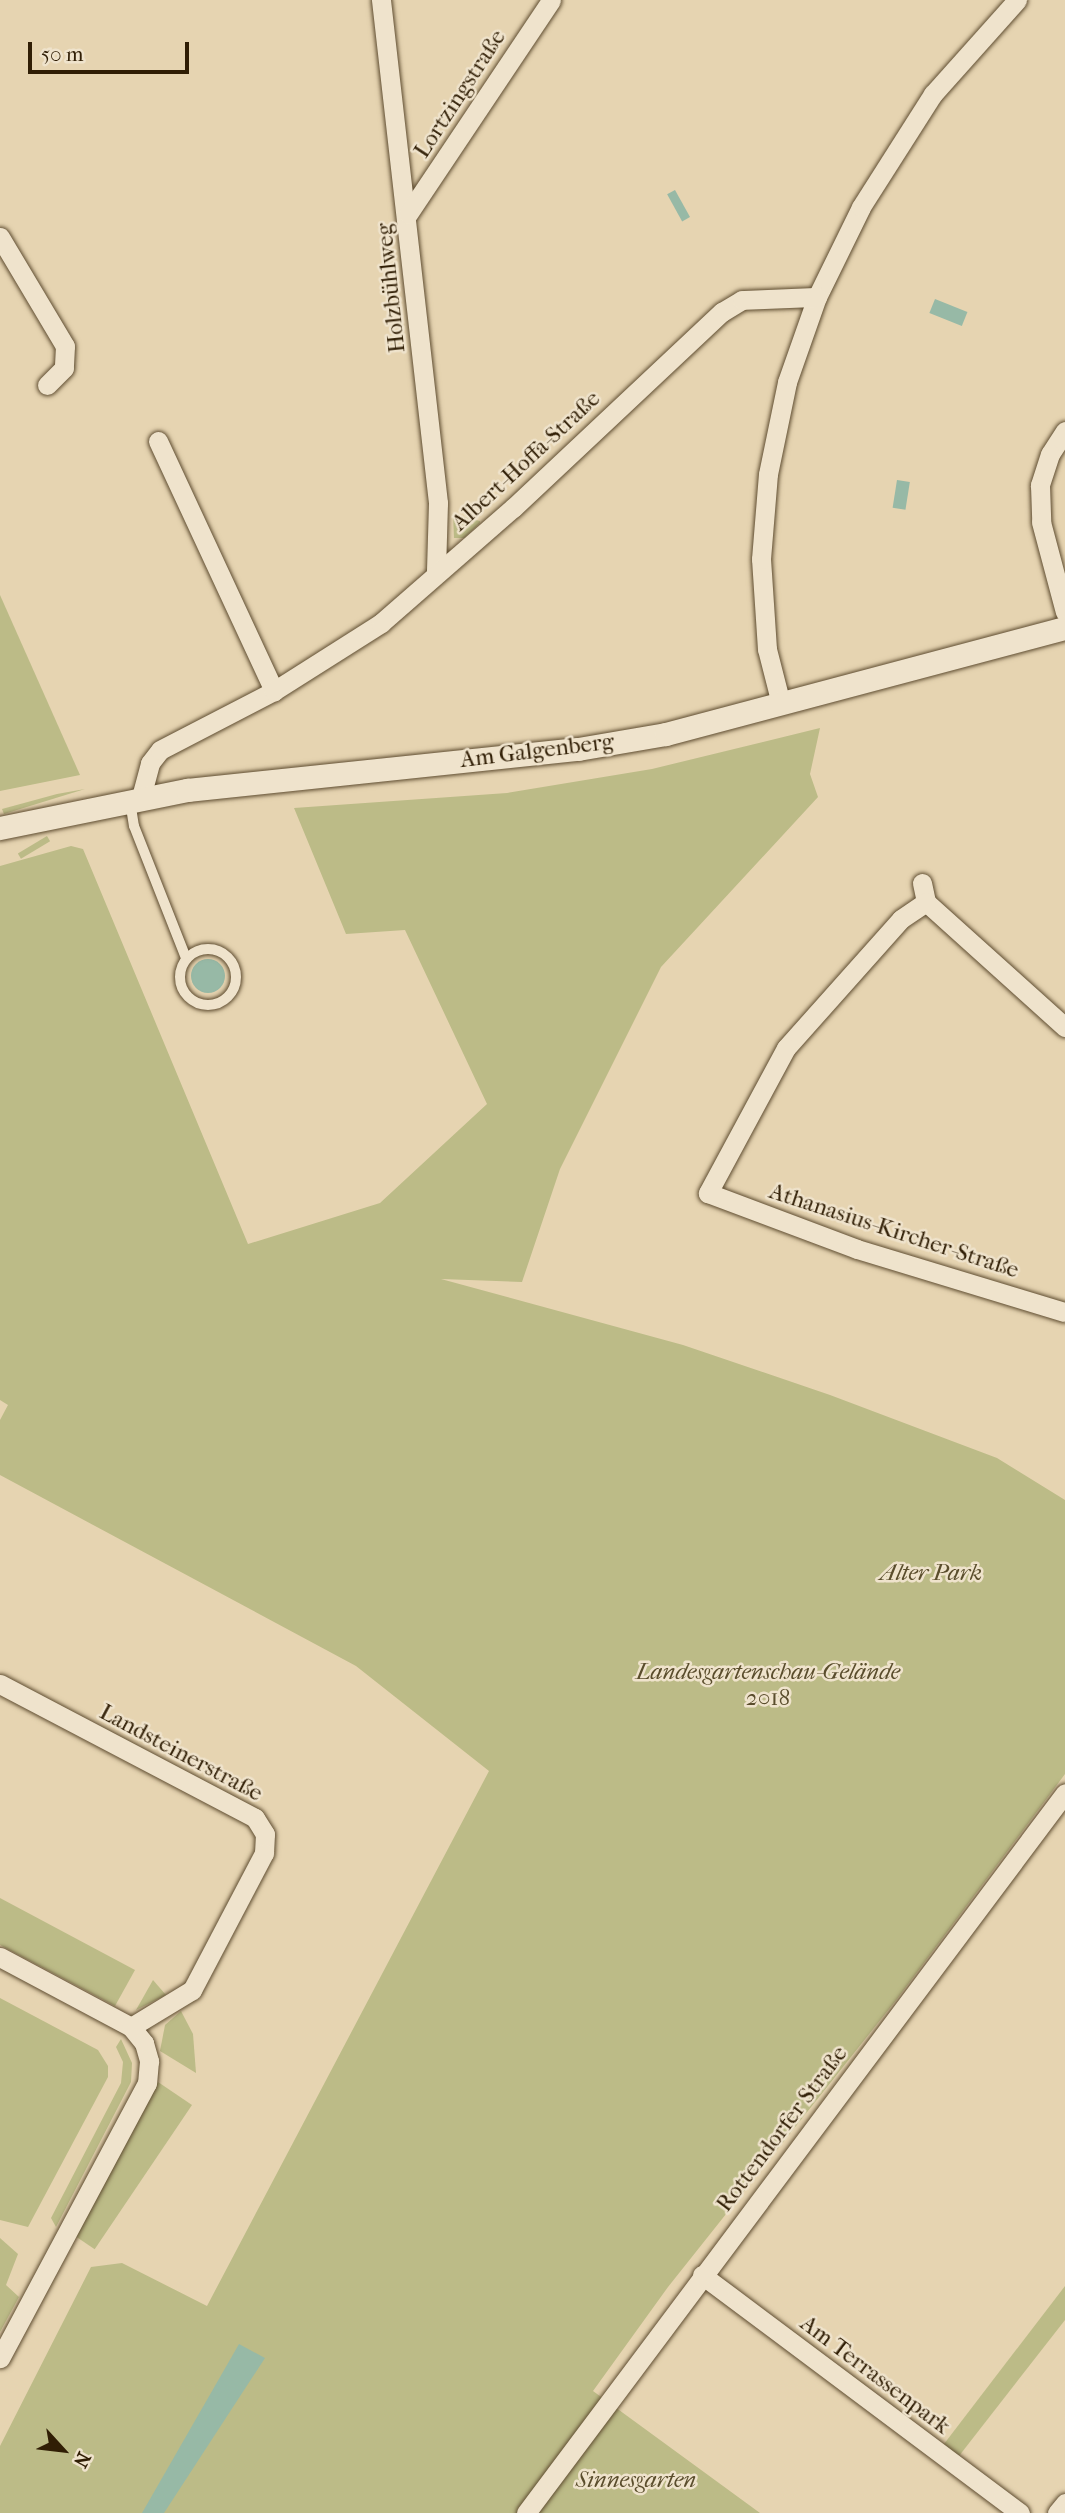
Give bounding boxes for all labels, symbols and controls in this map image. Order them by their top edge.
street label: Lortzingstraße [408,25,512,163]
scale bar [32,28,192,72]
text: 50 m [41,42,84,66]
street label: Holzbühlweg [370,222,412,354]
street label: Albert-Hoffa-Straße [446,385,606,537]
street label: Am Galgenberg [459,728,615,774]
street label: Athanasius-Kircher-Straße [766,1178,1022,1284]
park label: Alter Park [880,1559,982,1587]
park label: Landesgartenschau-Gelände 2018 [636,1658,900,1712]
street label: Landsteinerstraße [95,1698,267,1808]
street label: Rottendorfer Straße [711,2041,853,2217]
street label: Am Terrassenpark [795,2310,955,2440]
north arrow [28,2415,98,2485]
text: N [69,2448,95,2471]
park label: Sinnesgarten [576,2466,696,2494]

